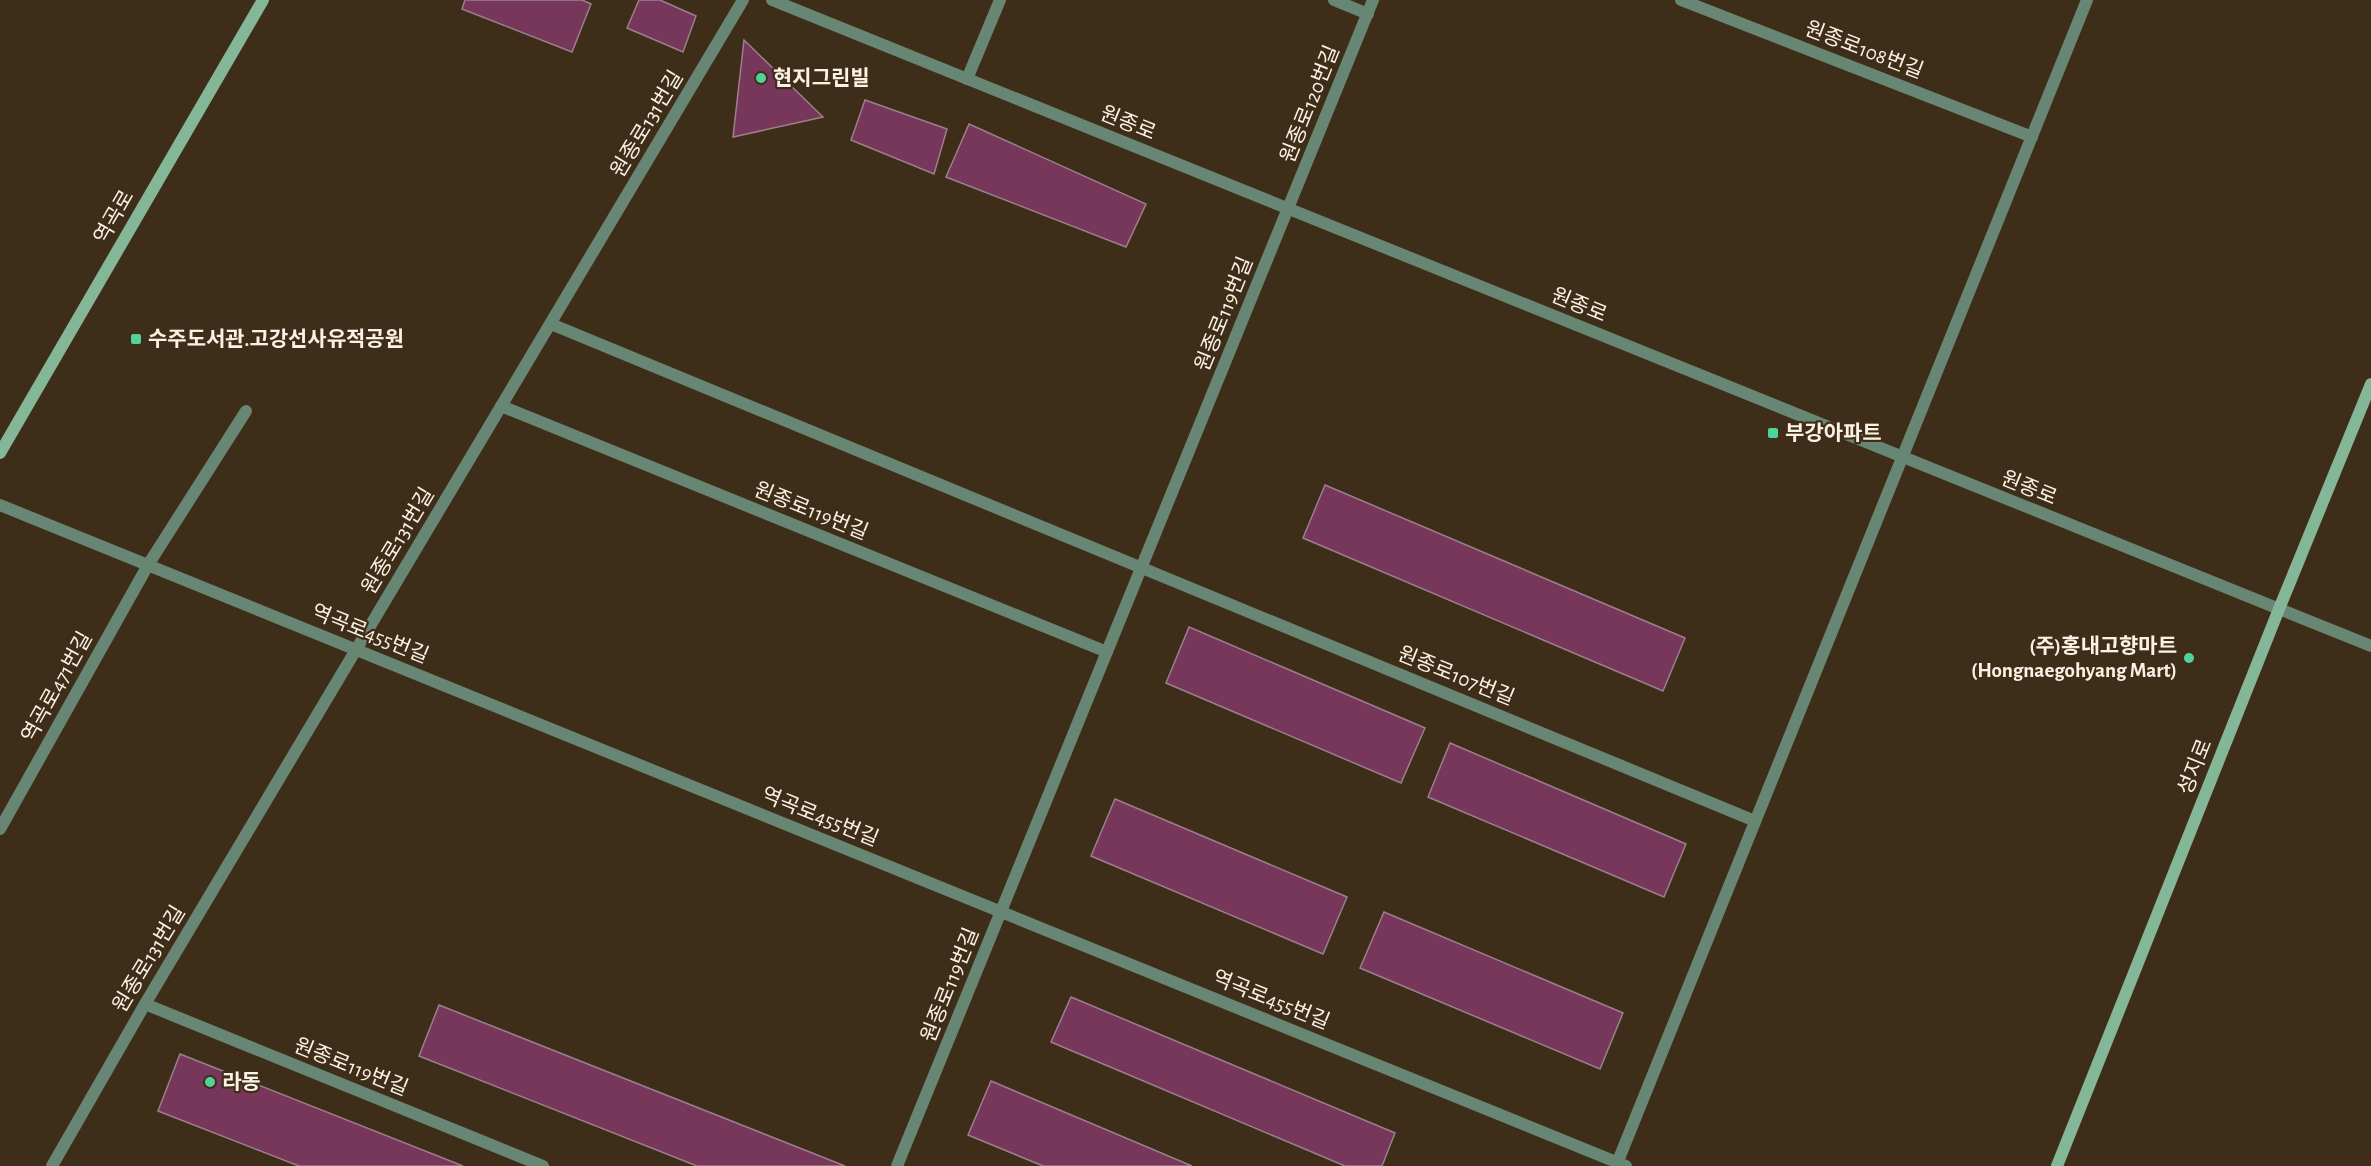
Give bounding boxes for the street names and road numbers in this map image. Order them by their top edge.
street label: 원종로108번길 [1802,17,1926,82]
street label: 원종로120번길 [1276,42,1343,166]
street label: 원종로131번길 [606,67,687,181]
street label: 원종로 [1097,101,1159,144]
street label: 역곡로 [90,186,138,247]
street label: 원종로119번길 [1191,254,1256,374]
street label: 원종로 [1548,283,1610,326]
street label: 원종로 [1998,466,2060,509]
street label: 원종로119번길 [751,478,871,543]
street label: 원종로131번길 [357,484,438,598]
street label: 역곡로455번길 [308,600,432,667]
street label: 역곡로471번길 [17,628,96,746]
street label: 원종로107번길 [1395,642,1518,709]
street label: 성지로 [2173,736,2216,798]
street label: 역곡로455번길 [758,783,882,850]
street label: 원종로131번길 [108,902,189,1016]
street label: 원종로119번길 [917,925,982,1045]
street label: 역곡로455번길 [1209,966,1333,1033]
street label: 원종로119번길 [291,1034,411,1099]

